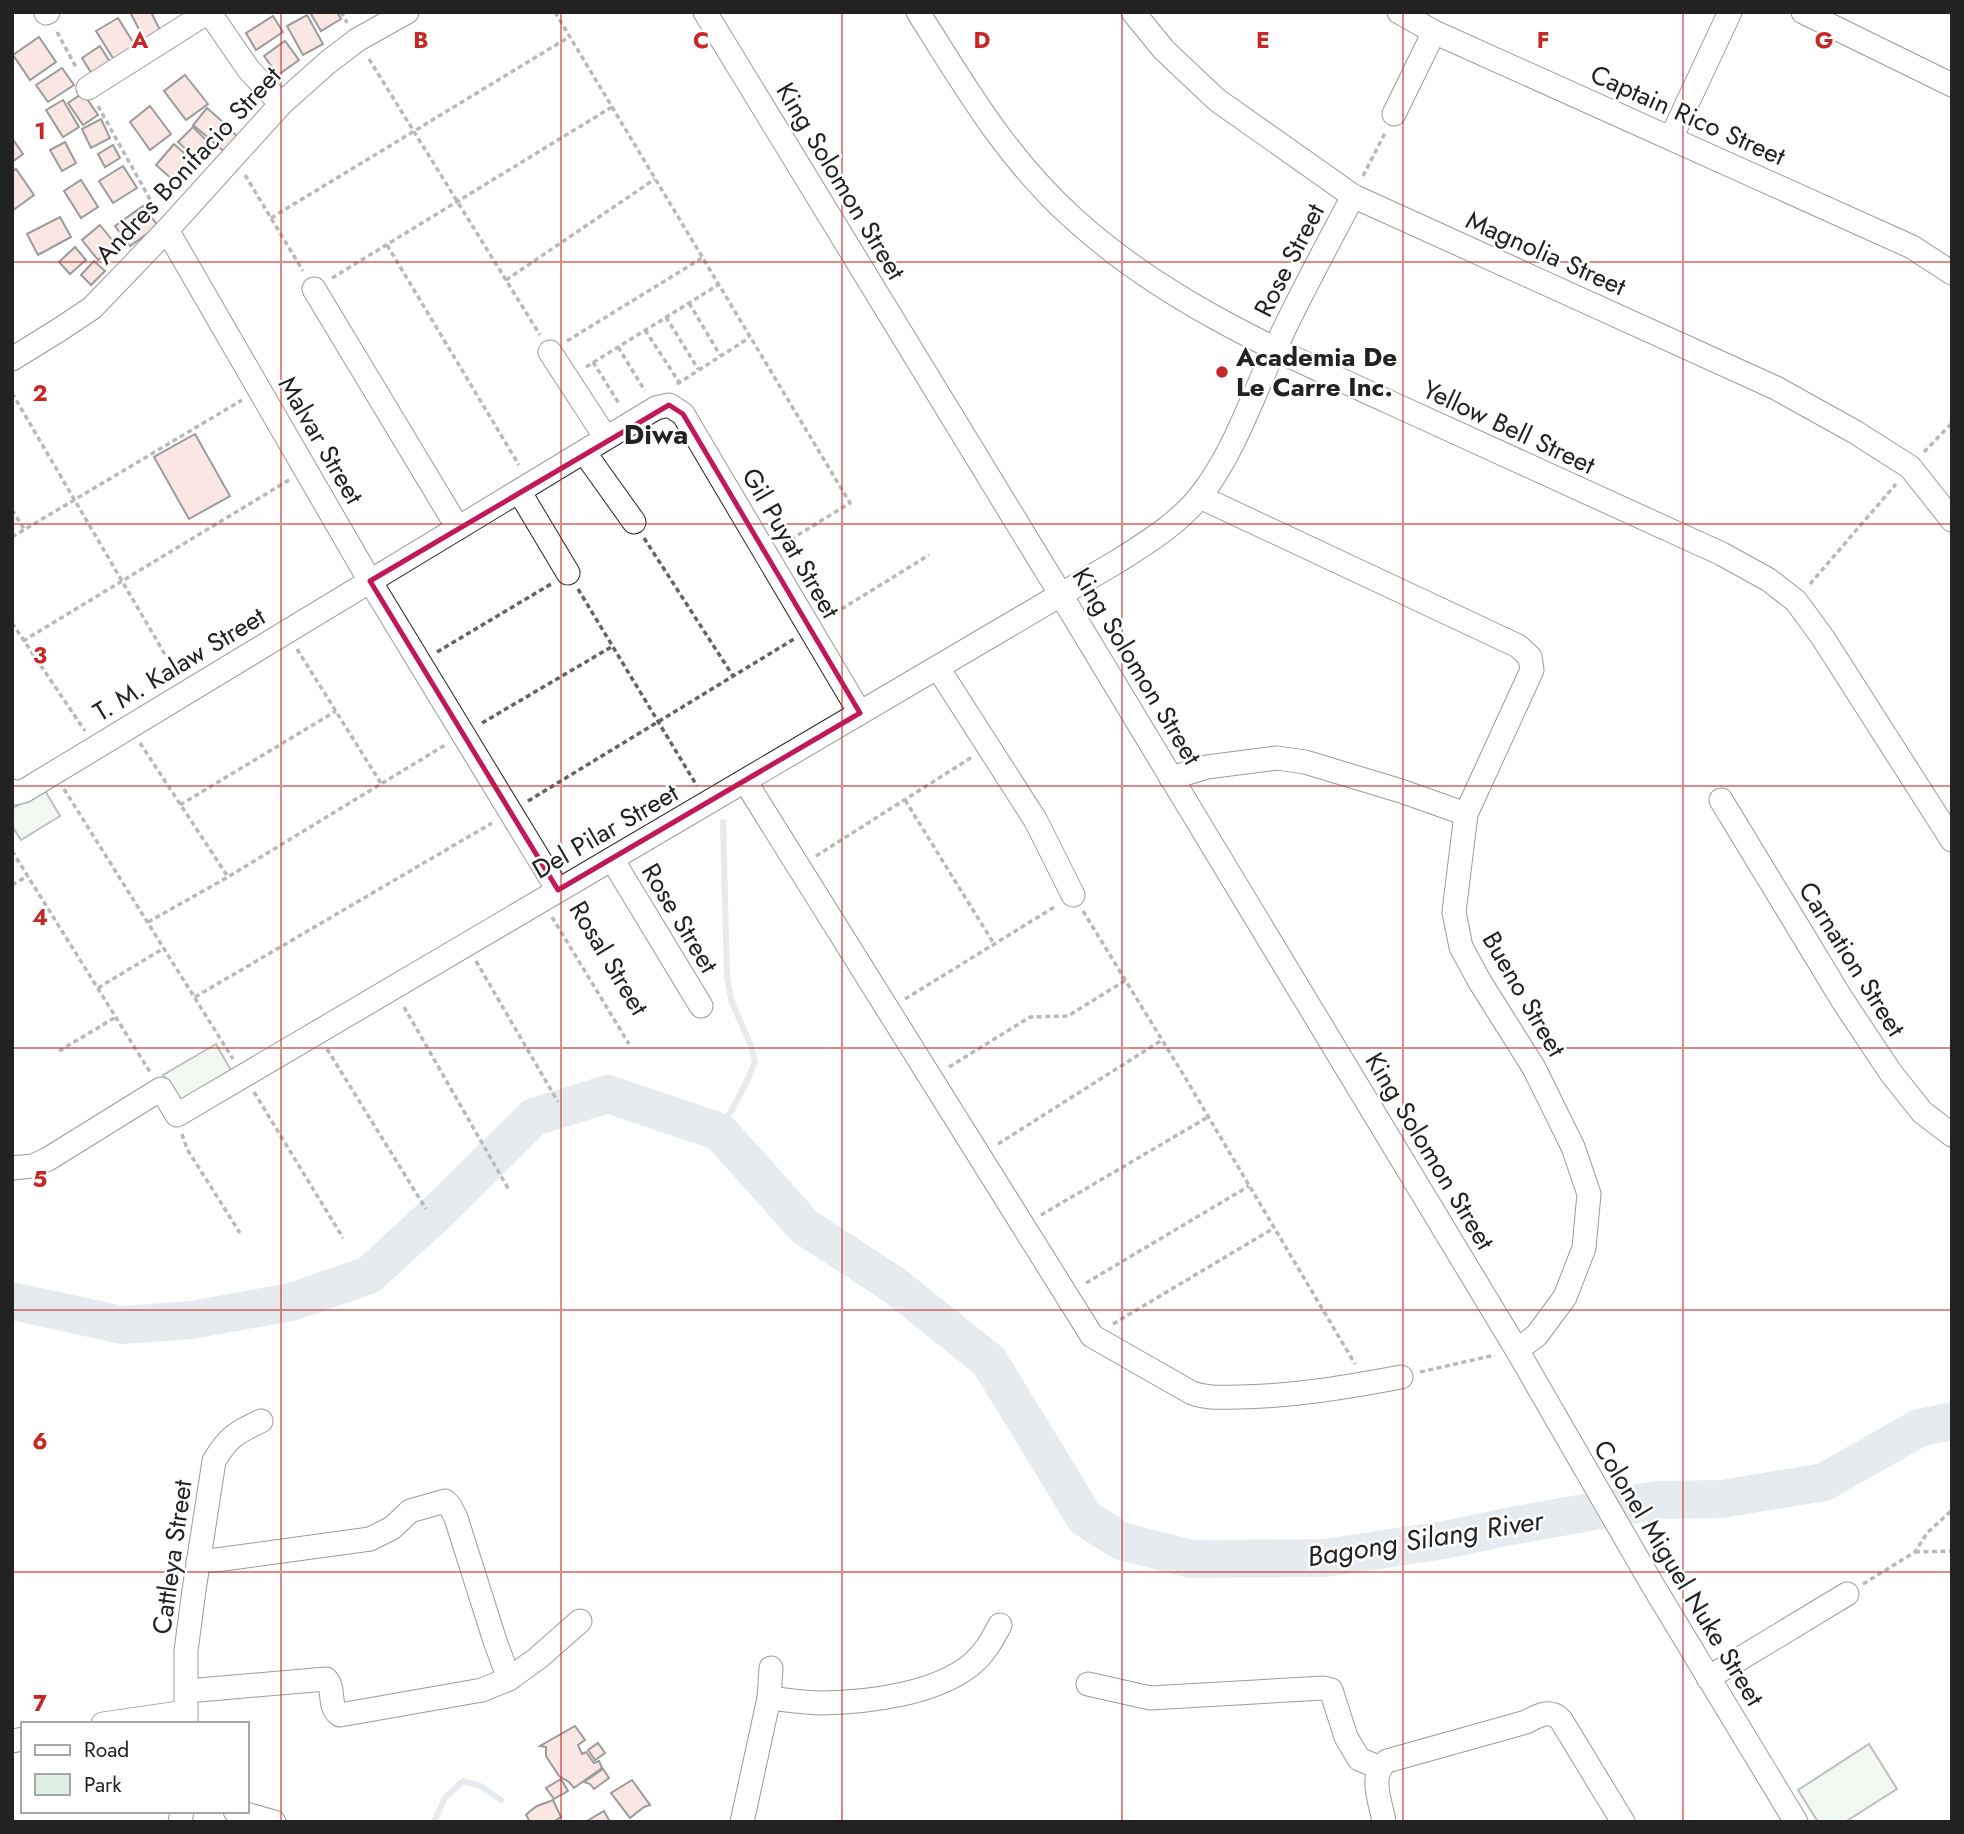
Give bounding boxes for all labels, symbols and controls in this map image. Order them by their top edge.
text: A [131,23,149,57]
text: B [413,23,429,57]
text: C [693,23,709,57]
text: D [974,23,991,57]
text: E [1256,23,1270,57]
text: F [1537,23,1549,57]
text: G [1815,23,1833,57]
street label: Captain Rico Street [1584,55,1792,175]
street label: Andres Bonifacio Street [86,57,290,272]
street label: King Solomon Street [767,75,915,288]
text: 1 [34,114,46,148]
street label: Rose Street [1244,196,1334,323]
street label: Magnolia Street [1460,201,1633,306]
place label: Academia De Le Carre Inc. [1235,338,1397,406]
marker: Academia De Le Carre Inc. [1214,364,1230,380]
street label: Malvar Street [269,369,373,512]
street label: Yellow Bell Street [1417,370,1602,484]
text: 2 [32,376,48,410]
district label: Diwa [624,414,688,455]
street label: Gil Puyat Street [733,461,850,626]
street label: King Solomon Street [1063,560,1211,773]
street label: T. M. Kalaw Street [86,597,273,730]
text: 3 [33,638,47,672]
street label: Del Pilar Street [525,773,686,888]
street label: Rose Street [632,856,728,981]
street label: Carnation Street [1789,874,1915,1044]
street label: Rosal Street [560,894,659,1023]
text: 4 [32,900,48,934]
street label: Bueno Street [1473,924,1576,1064]
street label: King Solomon Street [1356,1045,1504,1258]
text: 5 [33,1162,47,1196]
text: 6 [32,1424,48,1458]
street label: Colonel Miguel Nuke Street [1584,1433,1774,1714]
street label: Cattleya Street [142,1477,202,1637]
water label: Bagong Silang River [1304,1499,1548,1577]
text: 7 [33,1686,47,1720]
legend [21,1722,248,1813]
text: Road [84,1735,129,1765]
text: Park [84,1770,122,1800]

